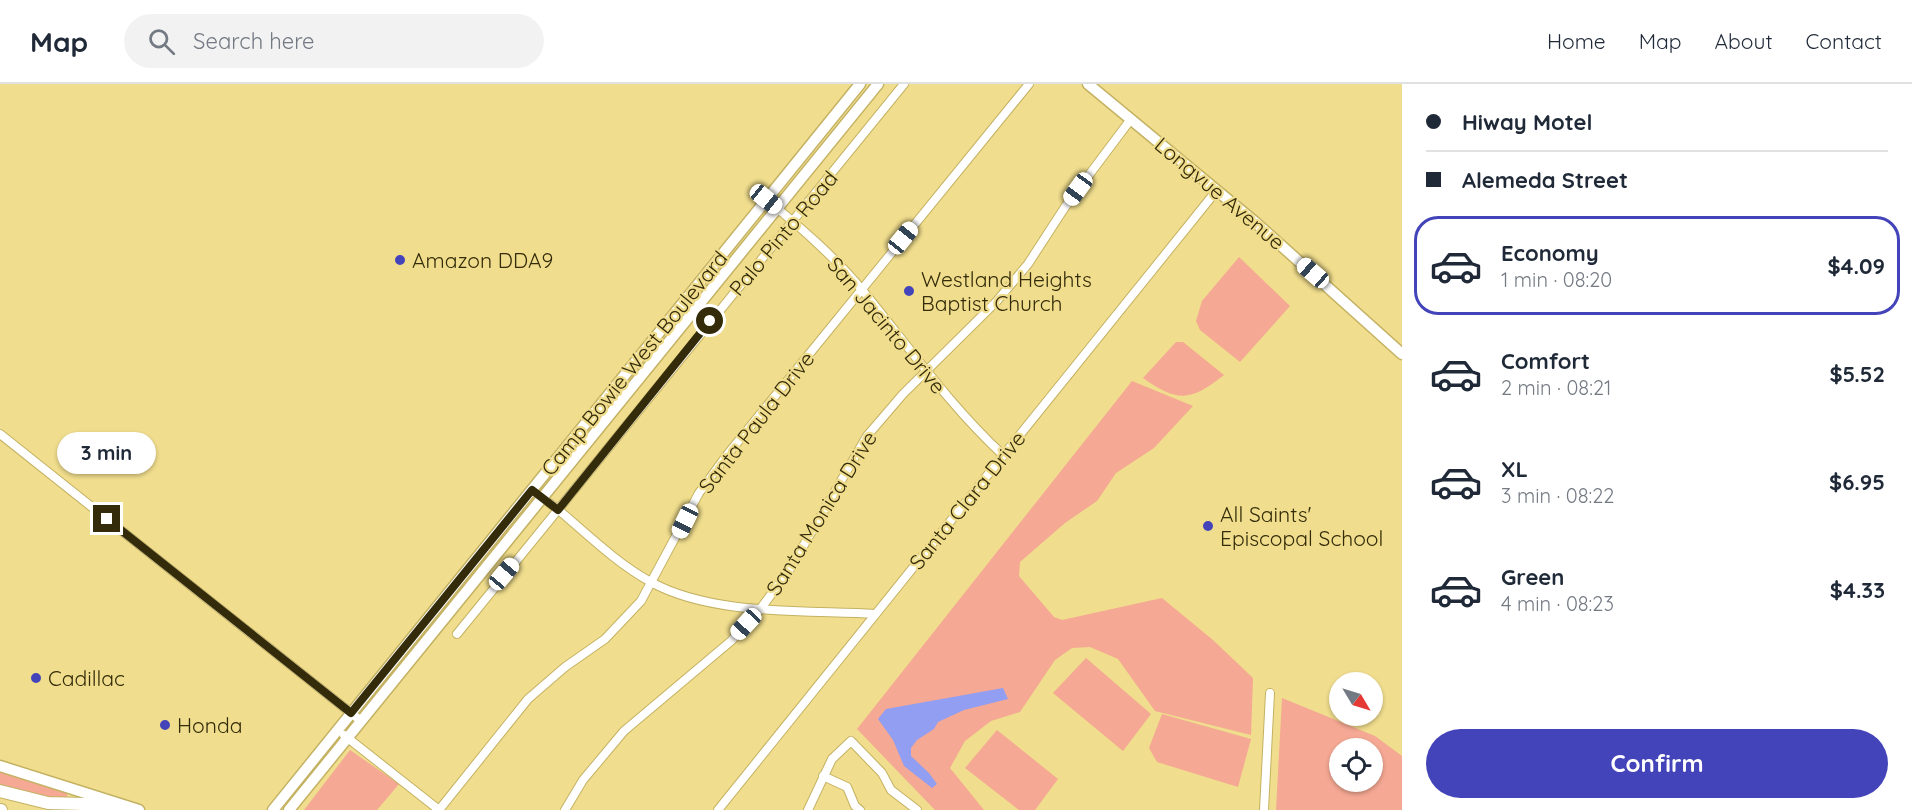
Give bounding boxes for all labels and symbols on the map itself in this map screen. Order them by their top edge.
street label: Longvue Avenue [1150,131,1290,255]
street label: Palo Pinto Road [723,165,843,301]
car [1060,169,1096,209]
car [746,181,786,217]
car [885,218,921,258]
street label: Camp Bowie West Boulevard [535,245,733,481]
place label: Amazon DDA9 [412,247,553,273]
street label: San Jacinto Drive [822,251,952,399]
marker: Amazon DDA9 [393,253,407,267]
car [1294,254,1332,292]
place label: Westland Heights Baptist Church [921,266,1092,316]
marker: Westland Heights Baptist Church [902,284,916,298]
route start [696,307,723,334]
street label: Santa Paula Drive [693,346,819,498]
street label: Santa Monica Drive [760,426,882,600]
street label: Santa Clara Drive [903,426,1031,574]
callout: 3 min [57,432,156,474]
car [669,501,701,541]
place label: All Saints' Episcopal School [1220,501,1383,551]
route end [93,505,120,532]
marker: All Saints' Episcopal School [1201,519,1215,533]
car [486,554,522,594]
car [727,605,765,643]
place label: Cadillac [48,665,125,691]
marker: Cadillac [29,671,43,685]
north arrow [1329,672,1383,726]
place label: Honda [177,712,242,738]
marker: Honda [158,718,172,732]

